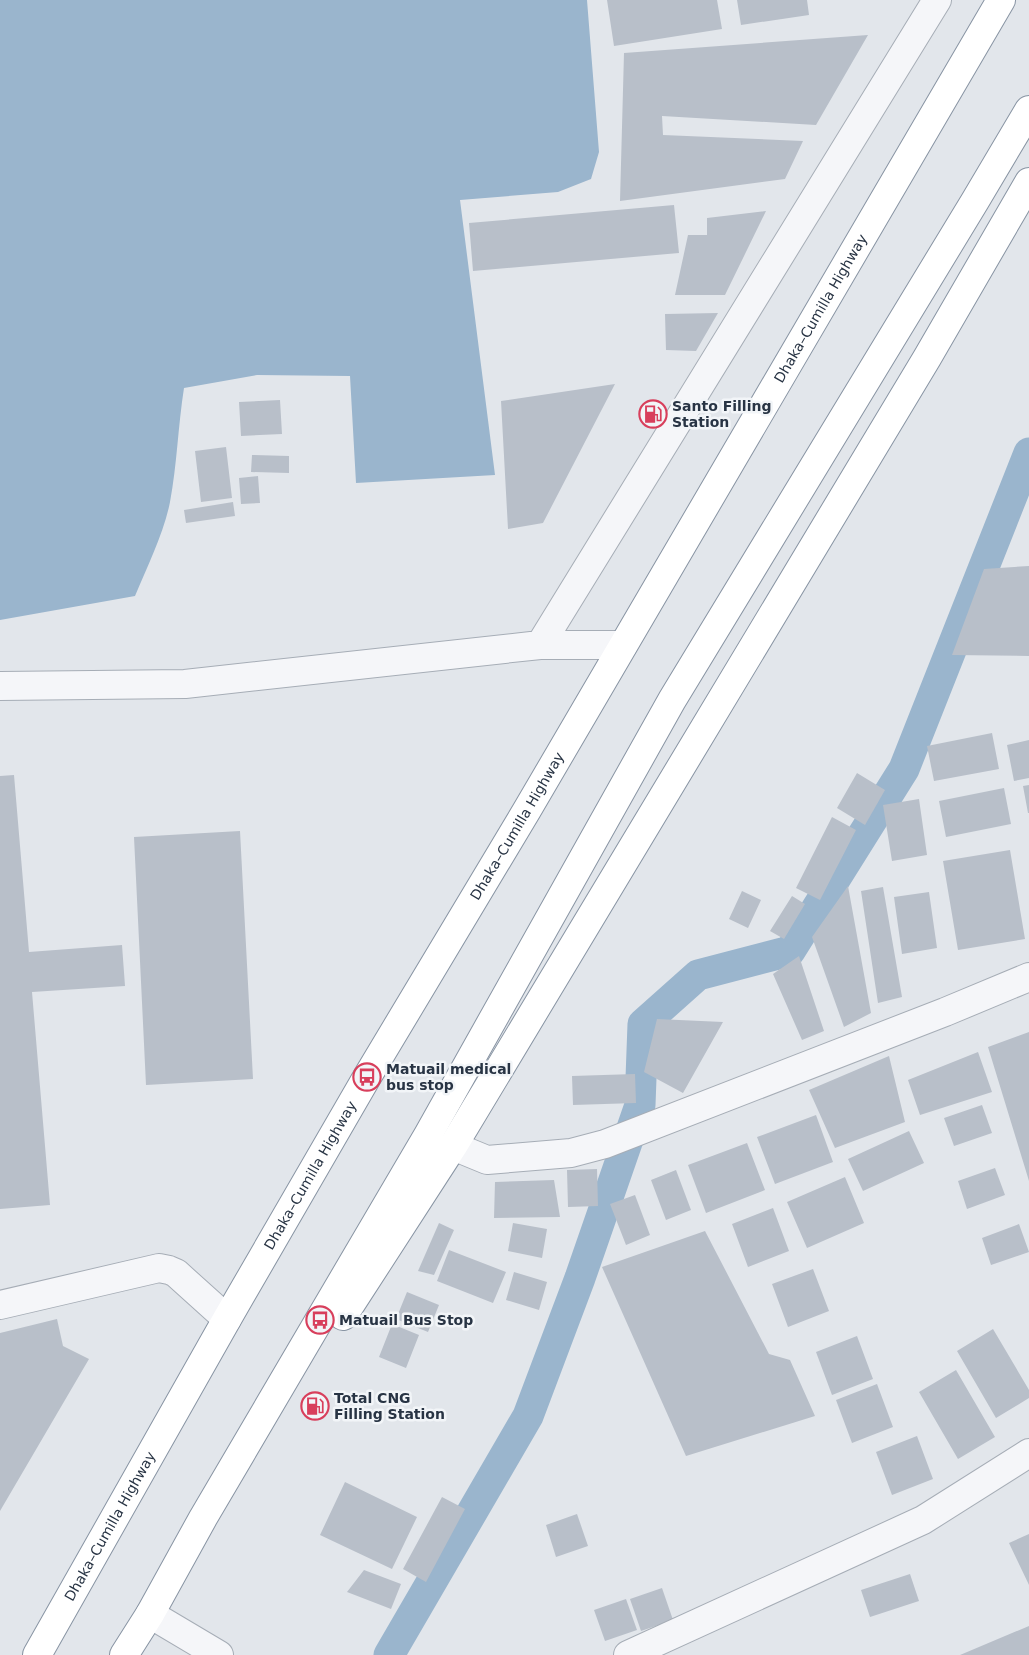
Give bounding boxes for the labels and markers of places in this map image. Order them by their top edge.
place label: Santo Filling Station [672,398,771,430]
fuel station icon: Santo Filling Station [638,399,668,429]
place label: Matuail medical bus stop [386,1061,511,1093]
bus stop icon: Matuail medical bus stop [352,1062,382,1092]
bus stop icon: Matuail Bus Stop [305,1305,335,1335]
place label: Matuail Bus Stop [339,1312,473,1328]
place label: Total CNG Filling Station [334,1390,445,1422]
fuel station icon: Total CNG Filling Station [300,1391,330,1421]

